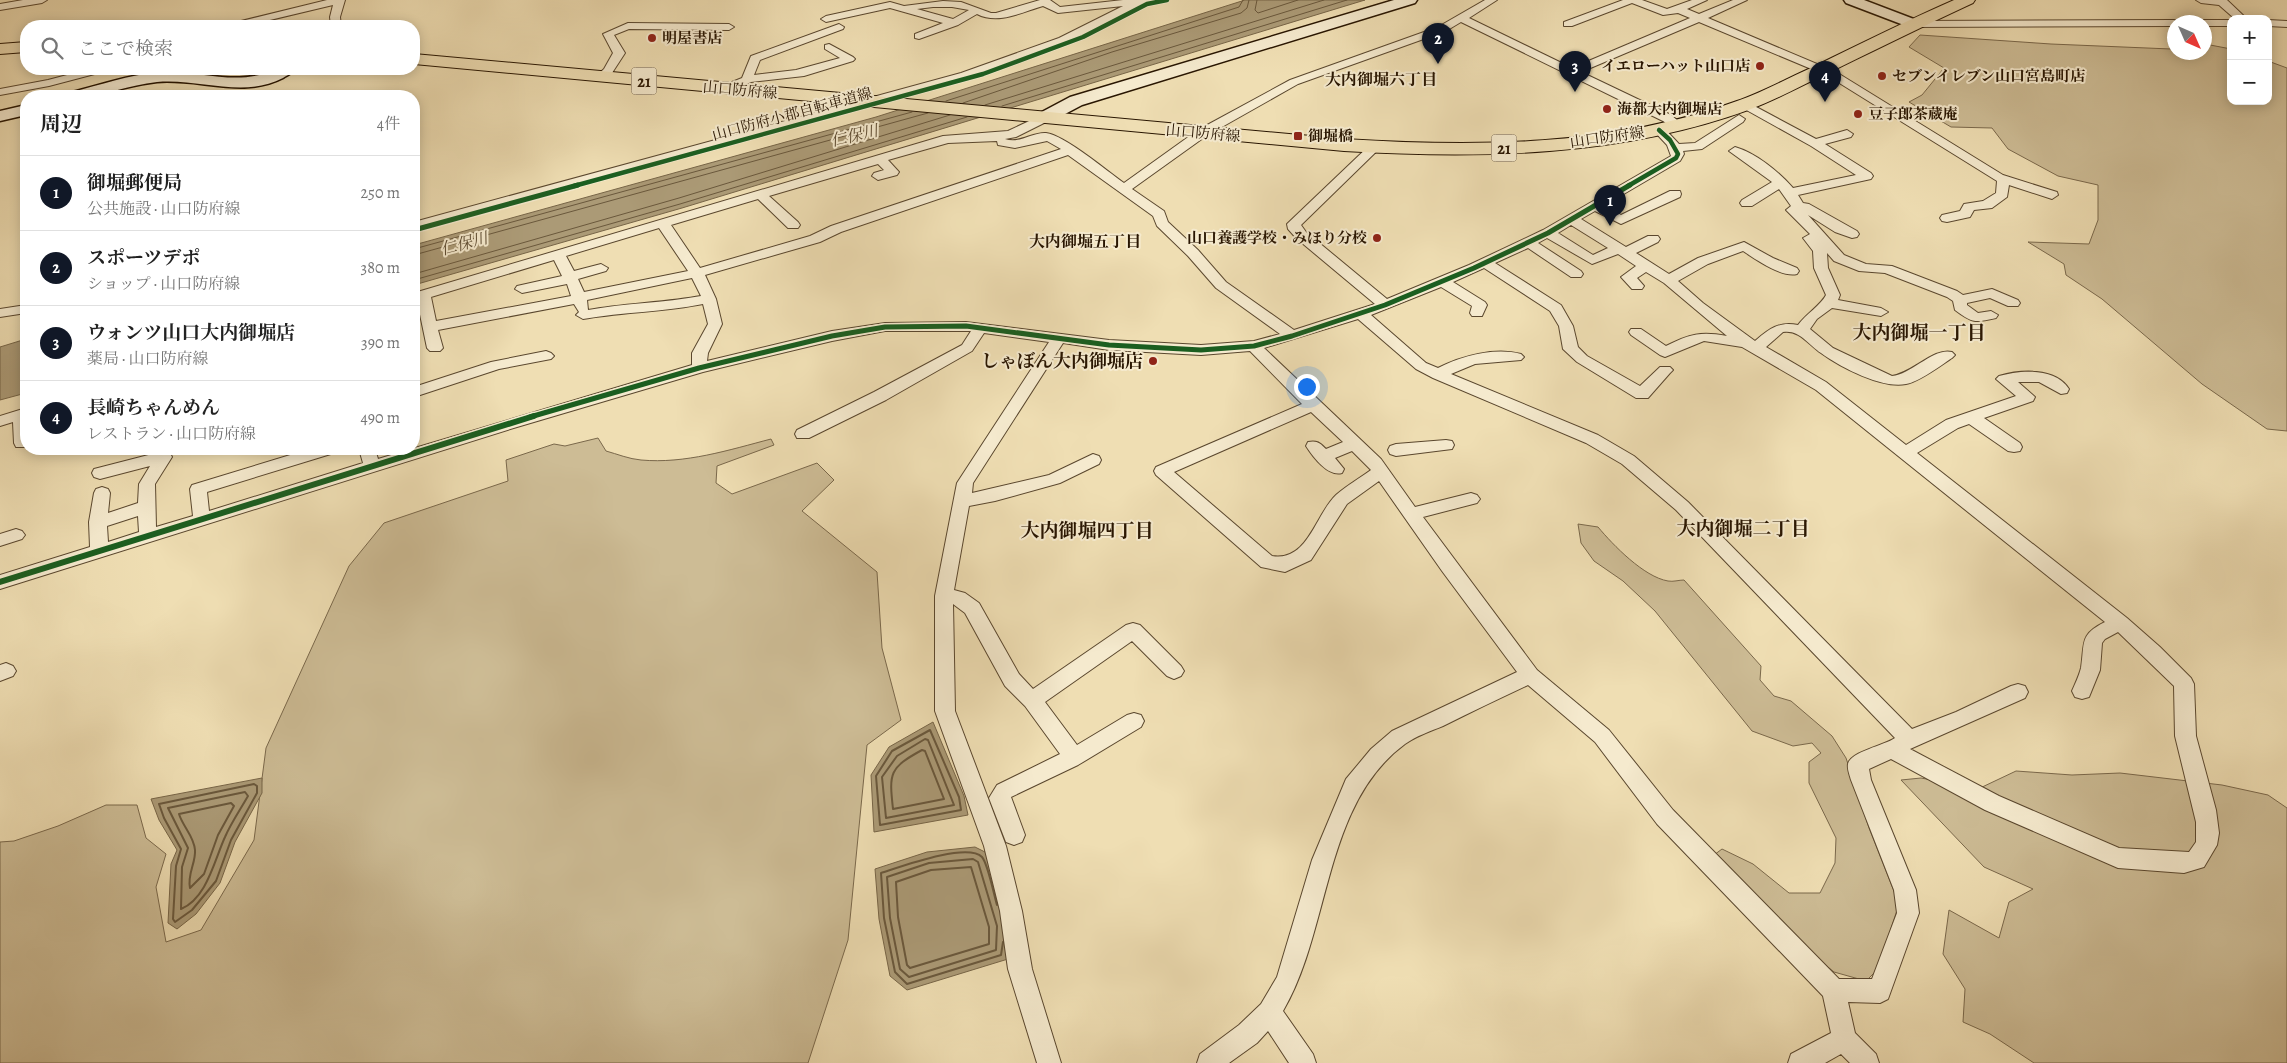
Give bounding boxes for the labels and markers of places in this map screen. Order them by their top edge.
pin: 2 [1422,23,1454,64]
place label: 明屋書店 [662,28,722,48]
marker: 明屋書店 [646,32,658,44]
pin: 3 [1559,51,1591,92]
place label: イエローハット山口店 [1601,56,1750,76]
marker: イエローハット山口店 [1754,60,1766,72]
pin: 4 [1809,61,1841,102]
place label: セブンイレブン山口宮島町店 [1892,66,2085,86]
marker: セブンイレブン山口宮島町店 [1876,70,1888,82]
place label: 海都大内御堀店 [1617,99,1722,119]
marker: 海都大内御堀店 [1601,103,1613,115]
place label: 豆子郎茶蔵庵 [1868,104,1958,124]
marker: 豆子郎茶蔵庵 [1852,108,1864,120]
place label: 御堀橋 [1308,126,1353,146]
marker: 御堀橋 [1292,130,1304,142]
pin: 1 [1594,185,1626,226]
place label: 山口養護学校・みほり分校 [1187,228,1367,248]
marker: 山口養護学校・みほり分校 [1371,232,1383,244]
place label: しゃぼん大内御堀店 [981,349,1143,373]
marker: しゃぼん大内御堀店 [1147,355,1159,367]

